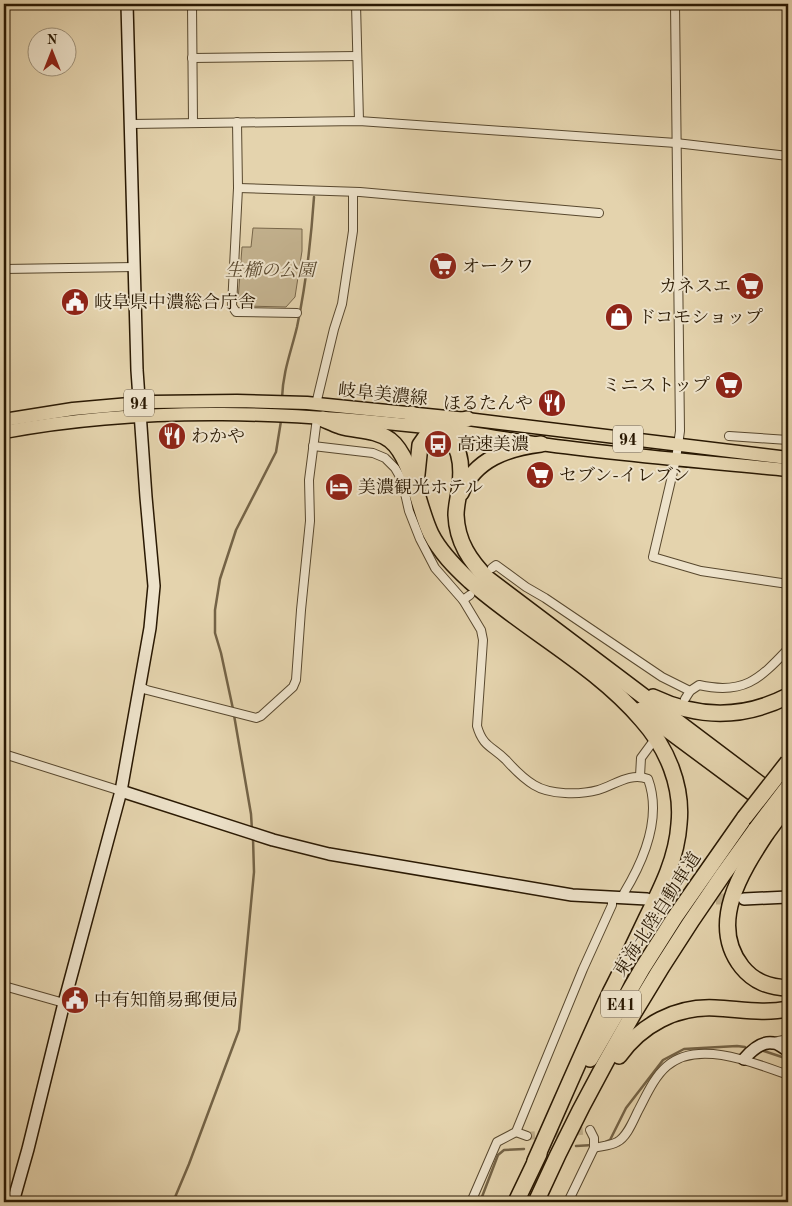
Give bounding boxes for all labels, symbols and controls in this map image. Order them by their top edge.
north arrow [28,28,78,78]
text: N [47,33,58,47]
supermarket icon: オークワ [428,251,458,281]
place label: オークワ [462,258,534,276]
park label: 生櫛の公園 [225,260,318,280]
supermarket icon: カネスエ [735,271,765,301]
place label: カネスエ [659,277,731,296]
public building icon: 岐阜県中濃総合庁舎 [60,287,90,317]
place label: 岐阜県中濃総合庁舎 [94,292,256,312]
shop icon: ドコモショップ [604,302,634,332]
place label: ドコモショップ [638,308,763,327]
supermarket icon: ミニストップ [714,370,744,400]
place label: ミニストップ [603,376,710,395]
street label: 岐阜美濃線 [337,379,429,409]
restaurant icon: ほるたんや [537,388,567,418]
road number: 94 [124,389,154,416]
place label: ほるたんや [443,394,533,413]
restaurant icon: わかや [157,421,187,451]
road number: 94 [613,426,643,452]
place label: わかや [191,427,245,446]
bus stop icon: 高速美濃 [423,429,453,459]
place label: 高速美濃 [457,434,529,454]
supermarket icon: セブン-イレブン [525,460,555,490]
place label: セブン-イレブン [559,466,690,485]
hotel icon: 美濃観光ホテル [324,472,354,502]
place label: 美濃観光ホテル [358,477,483,497]
street label: 東海北陸自動車道 [609,848,705,980]
public building icon: 中有知簡易郵便局 [60,985,90,1015]
place label: 中有知簡易郵便局 [94,990,238,1010]
road number: E41 [601,991,641,1018]

